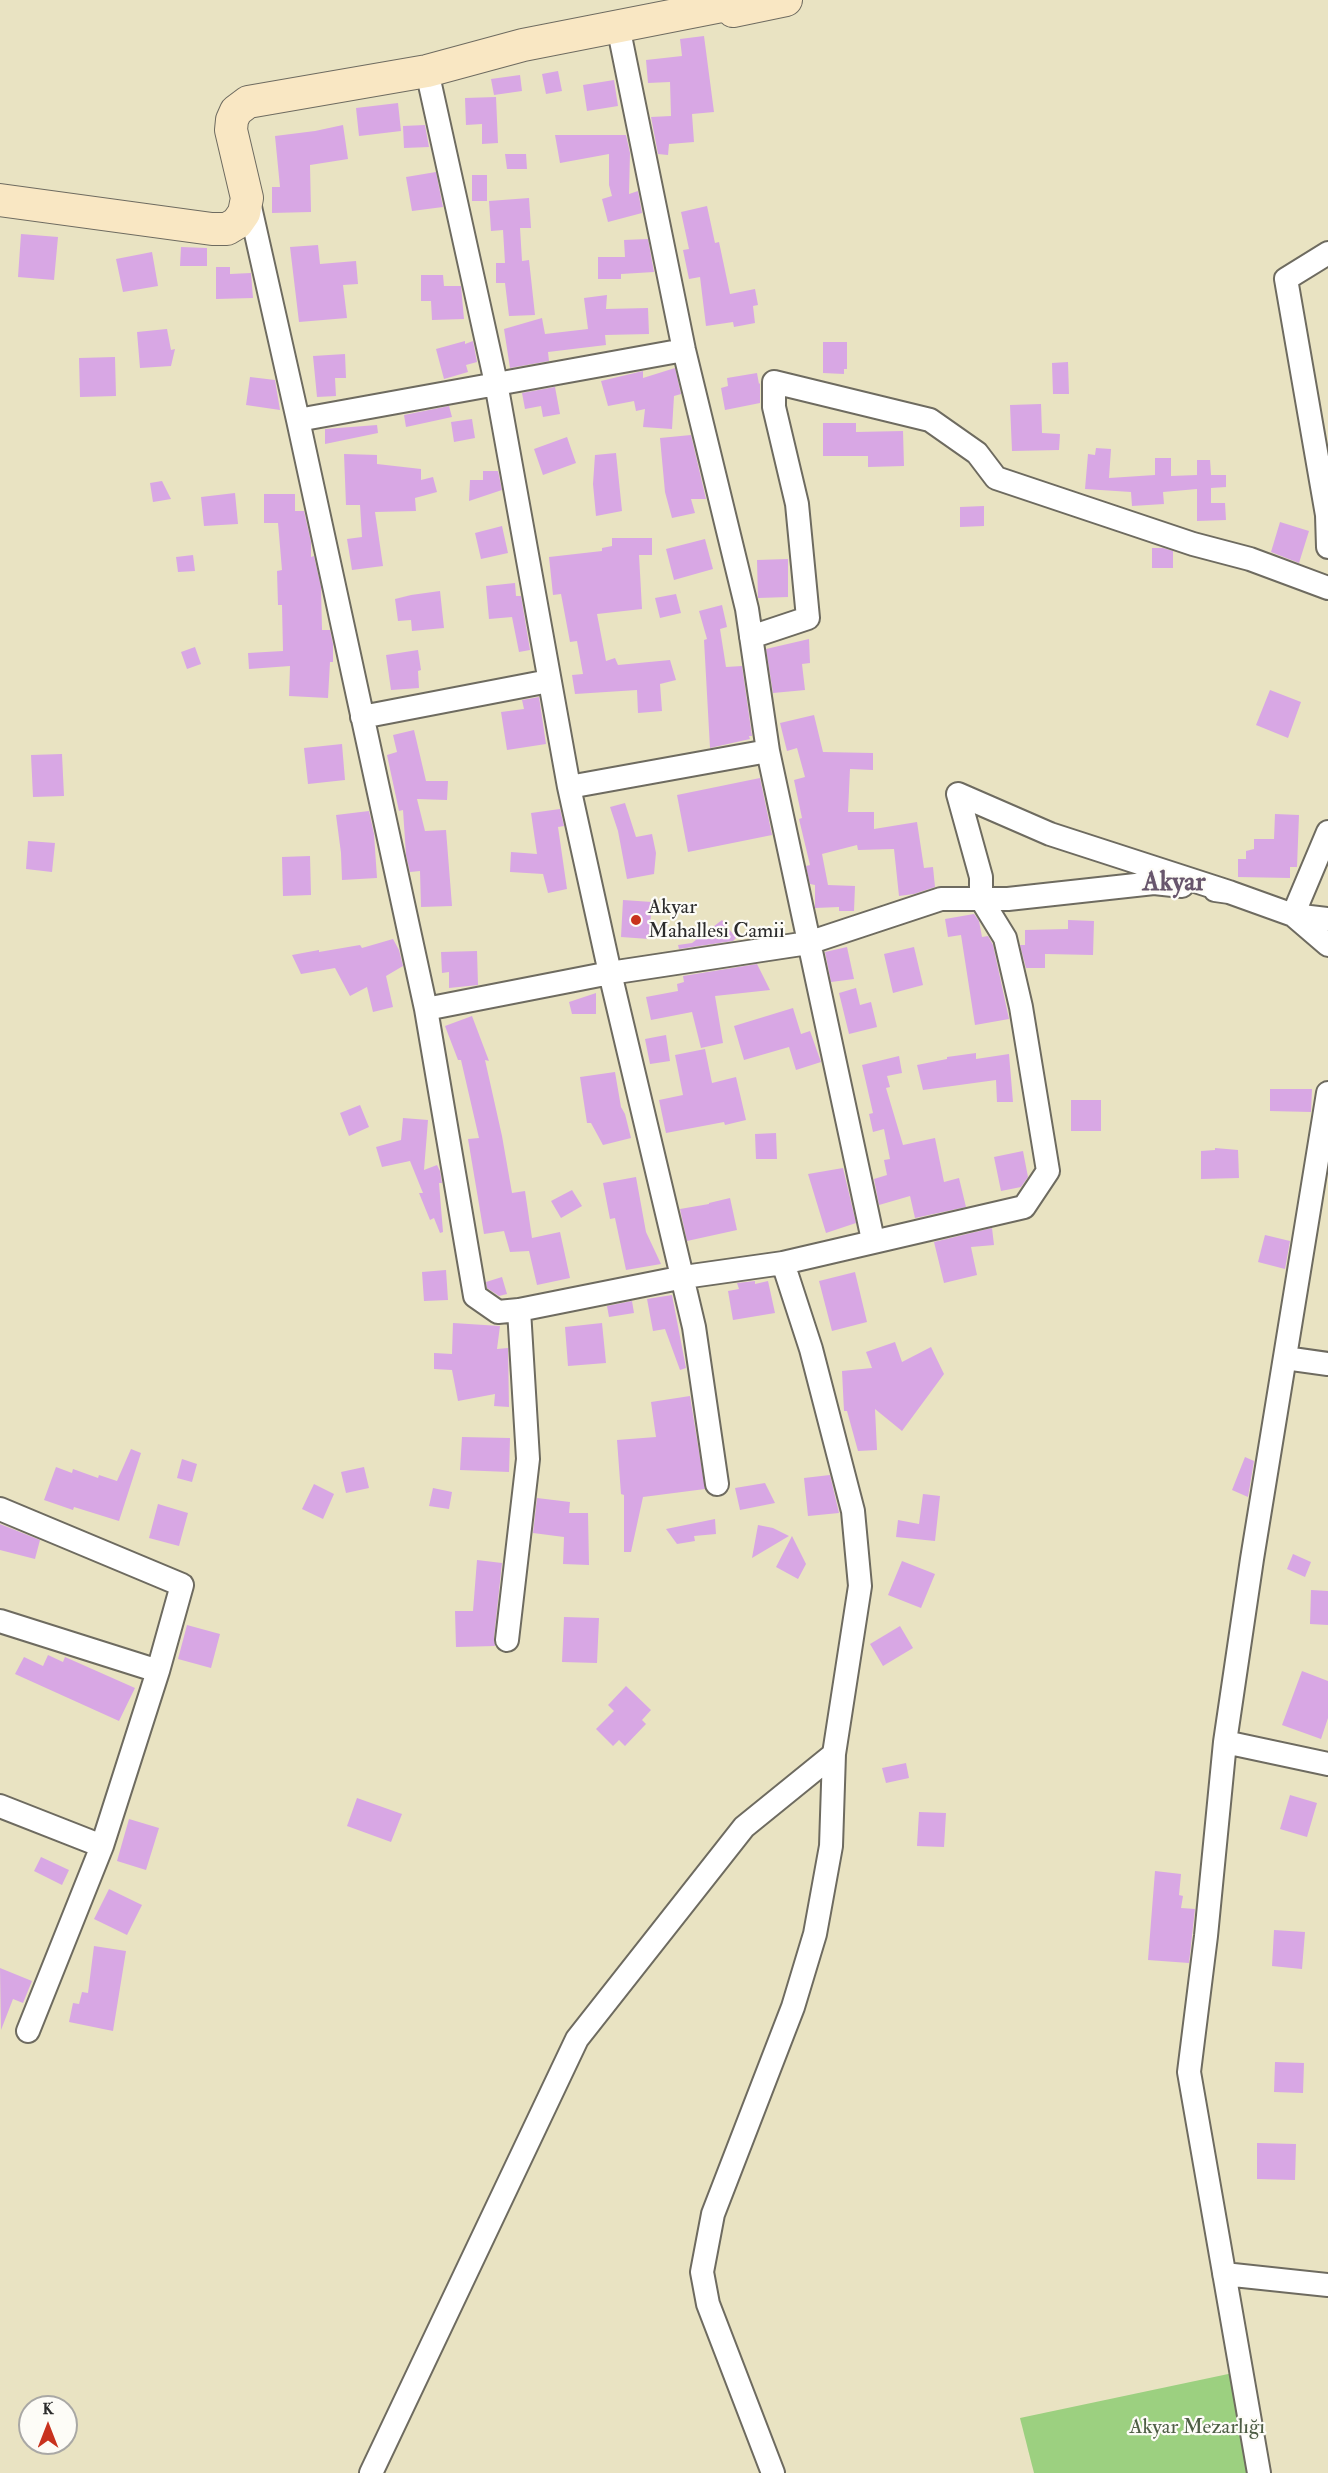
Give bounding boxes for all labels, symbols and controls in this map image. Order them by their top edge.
district label: Akyar [1142,868,1206,900]
place label: Akyar Mahallesi Camii [648,895,785,945]
marker: Akyar Mahallesi Camii [629,913,643,927]
north arrow [18,2395,78,2455]
text: K [42,2399,54,2419]
park label: Akyar Mezarlığı [1129,2415,1265,2441]

